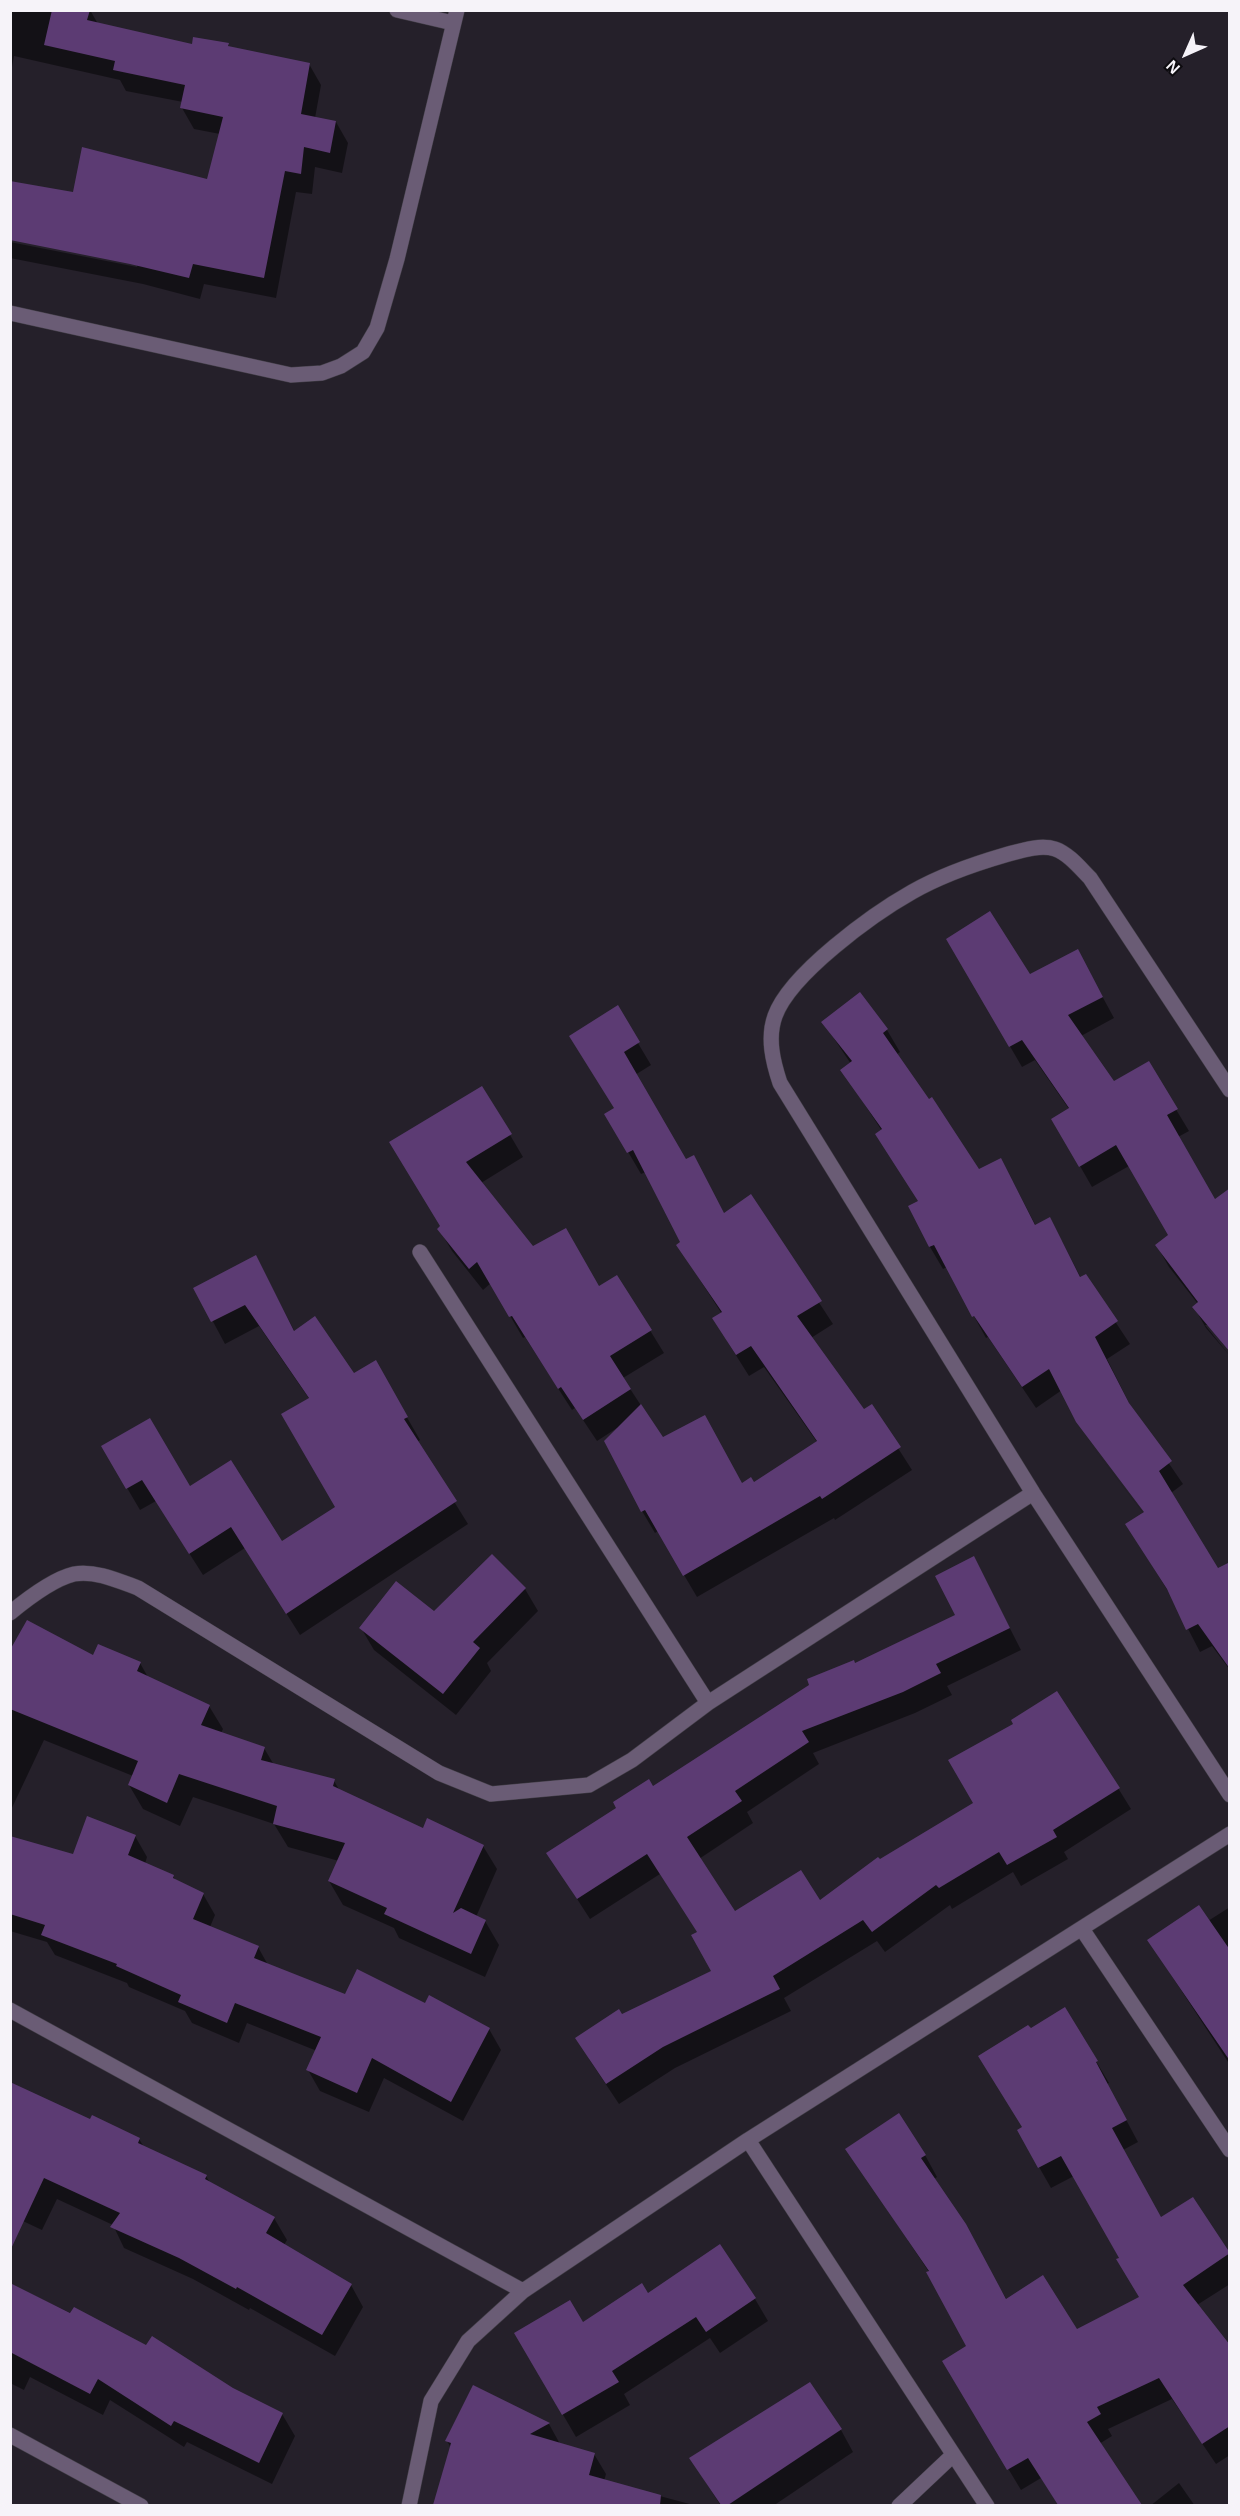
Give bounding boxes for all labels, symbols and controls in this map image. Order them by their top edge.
north arrow [1156,24,1216,84]
text: N [1163,57,1183,77]

